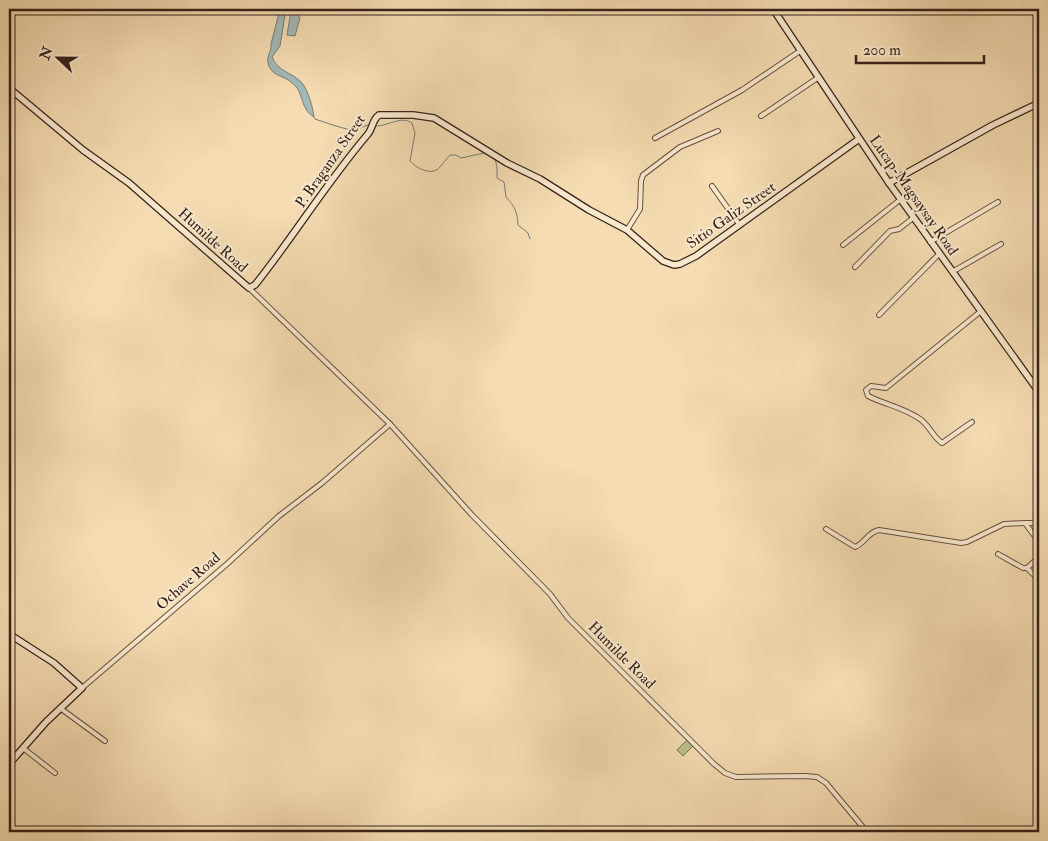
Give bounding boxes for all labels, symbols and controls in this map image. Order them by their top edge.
north arrow [32,32,82,82]
scale bar [856,32,983,64]
text: 200 m [863,41,901,60]
text: N [36,44,57,63]
street label: P. Braganza Street [291,111,370,212]
street label: Lucap-Magsaysay Road [864,131,963,260]
street label: Sitio Galiz Street [683,178,780,253]
street label: Humilde Road [174,204,252,277]
street label: Ochave Road [152,548,225,615]
street label: Humilde Road [584,618,660,693]

